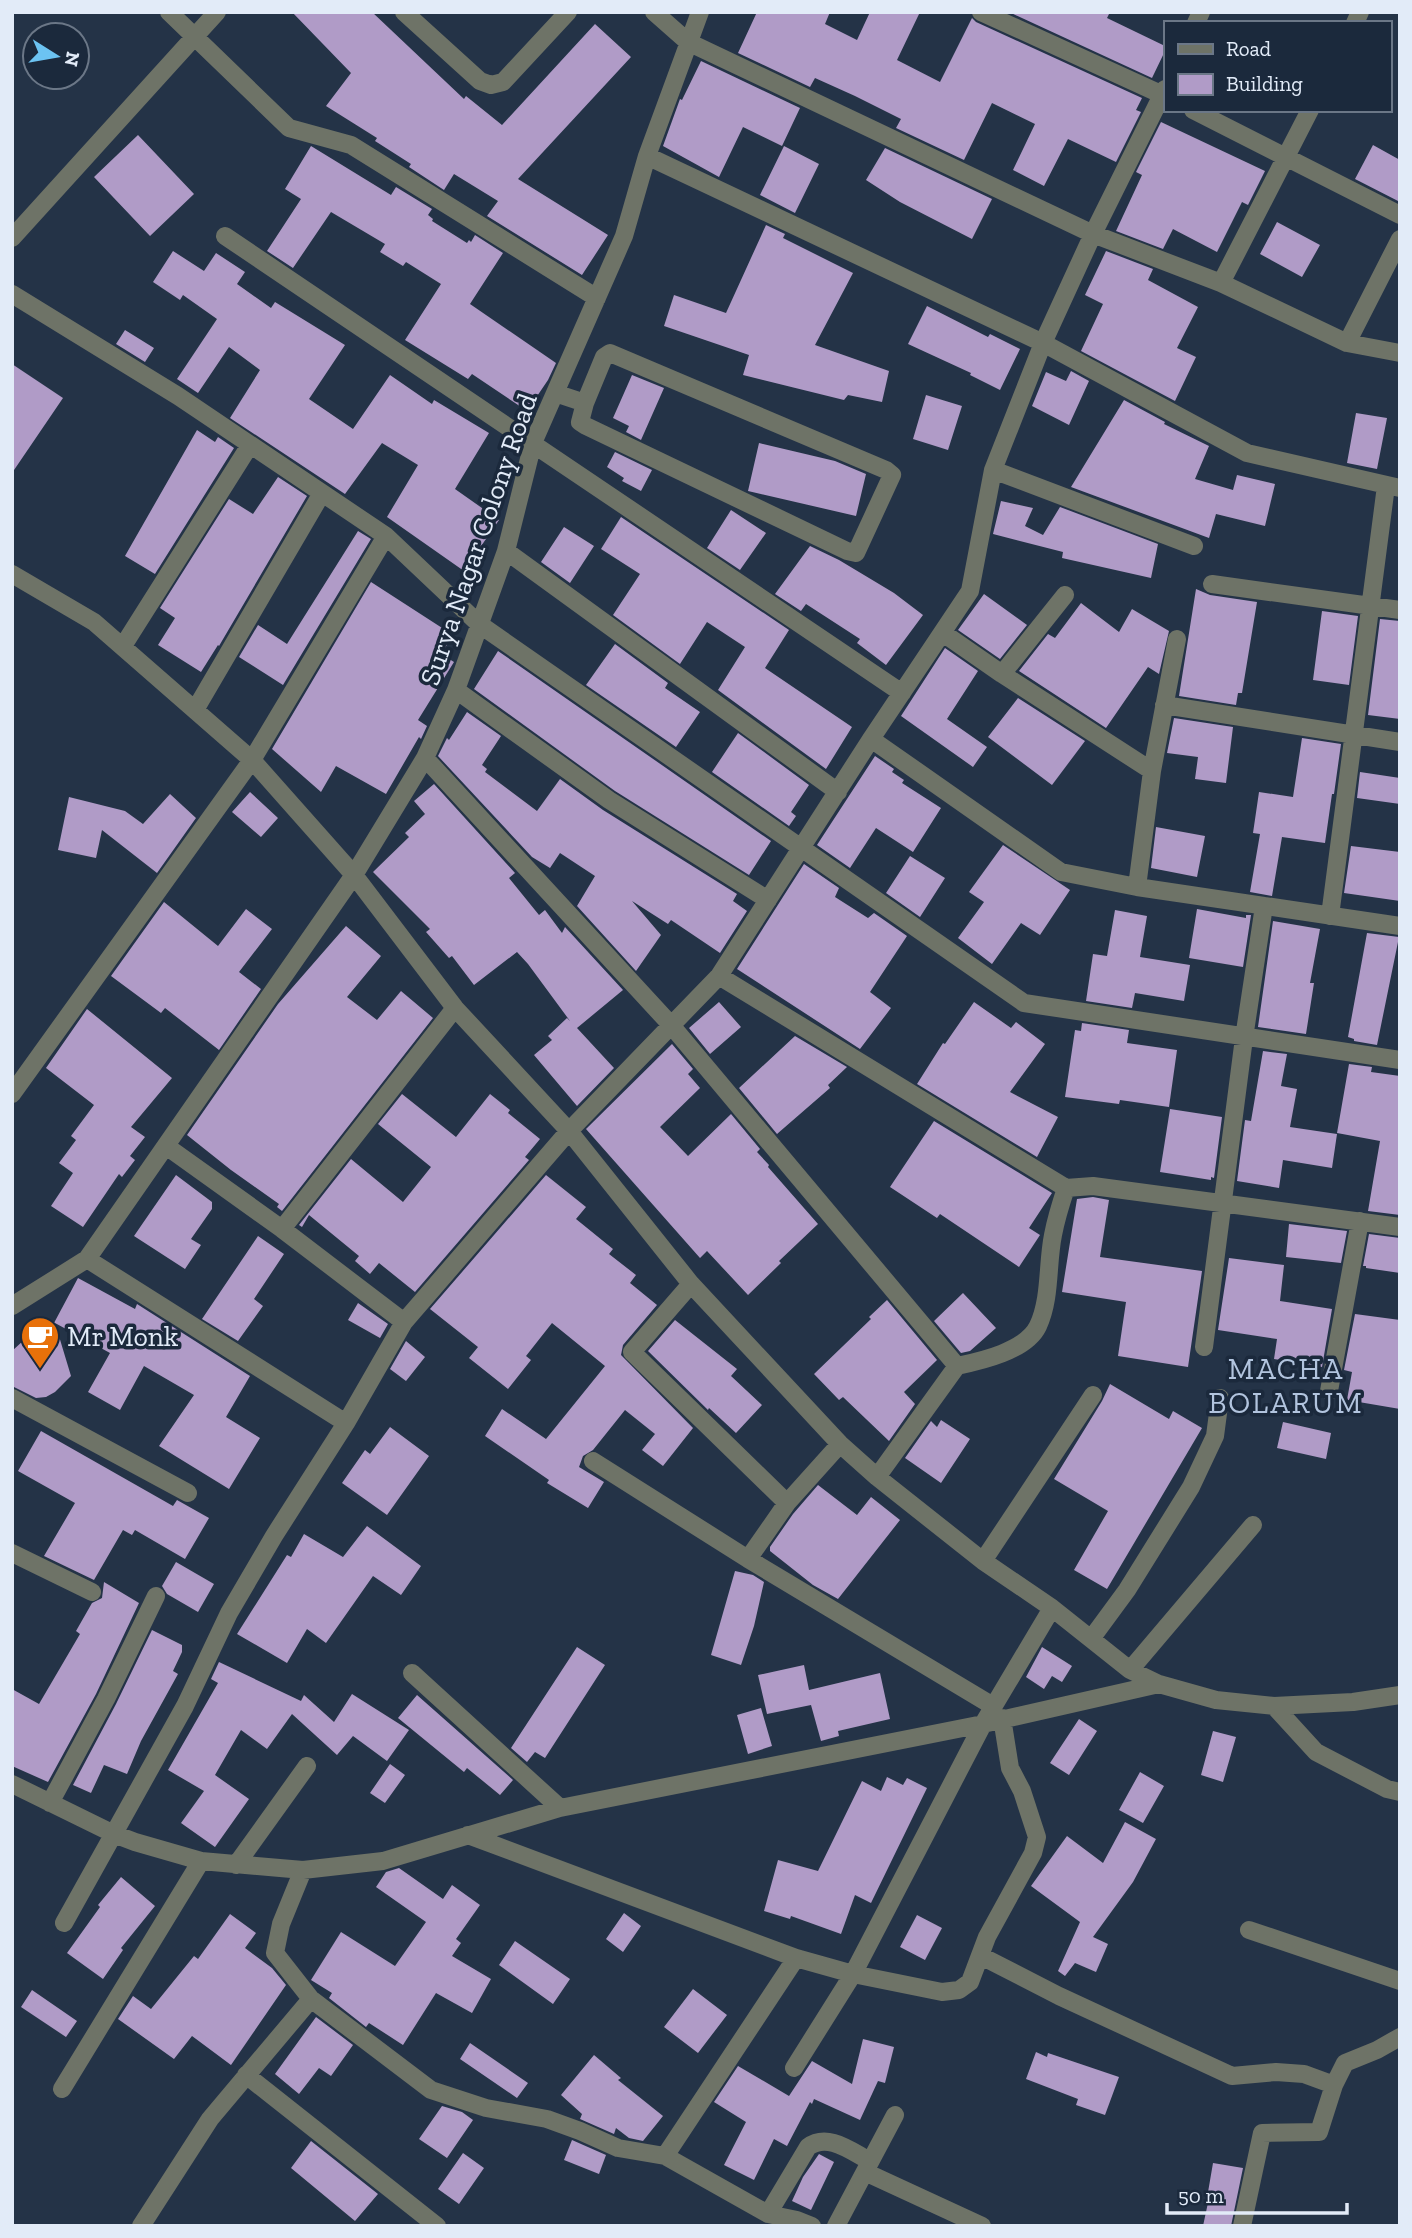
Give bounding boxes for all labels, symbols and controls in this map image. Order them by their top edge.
north arrow [21,21,91,91]
legend [1164,21,1391,112]
text: Road [1226,36,1272,61]
text: N [60,50,85,68]
text: Building [1226,71,1303,96]
street label: Surya Nagar Colony Road [413,389,544,689]
cafe icon: Mr Monk [19,1315,61,1370]
place label: Mr Monk [67,1320,179,1353]
district label: MACHA BOLARUM [1208,1351,1364,1421]
scale bar [1167,2172,1347,2216]
text: 50 m [1178,2183,1224,2208]

